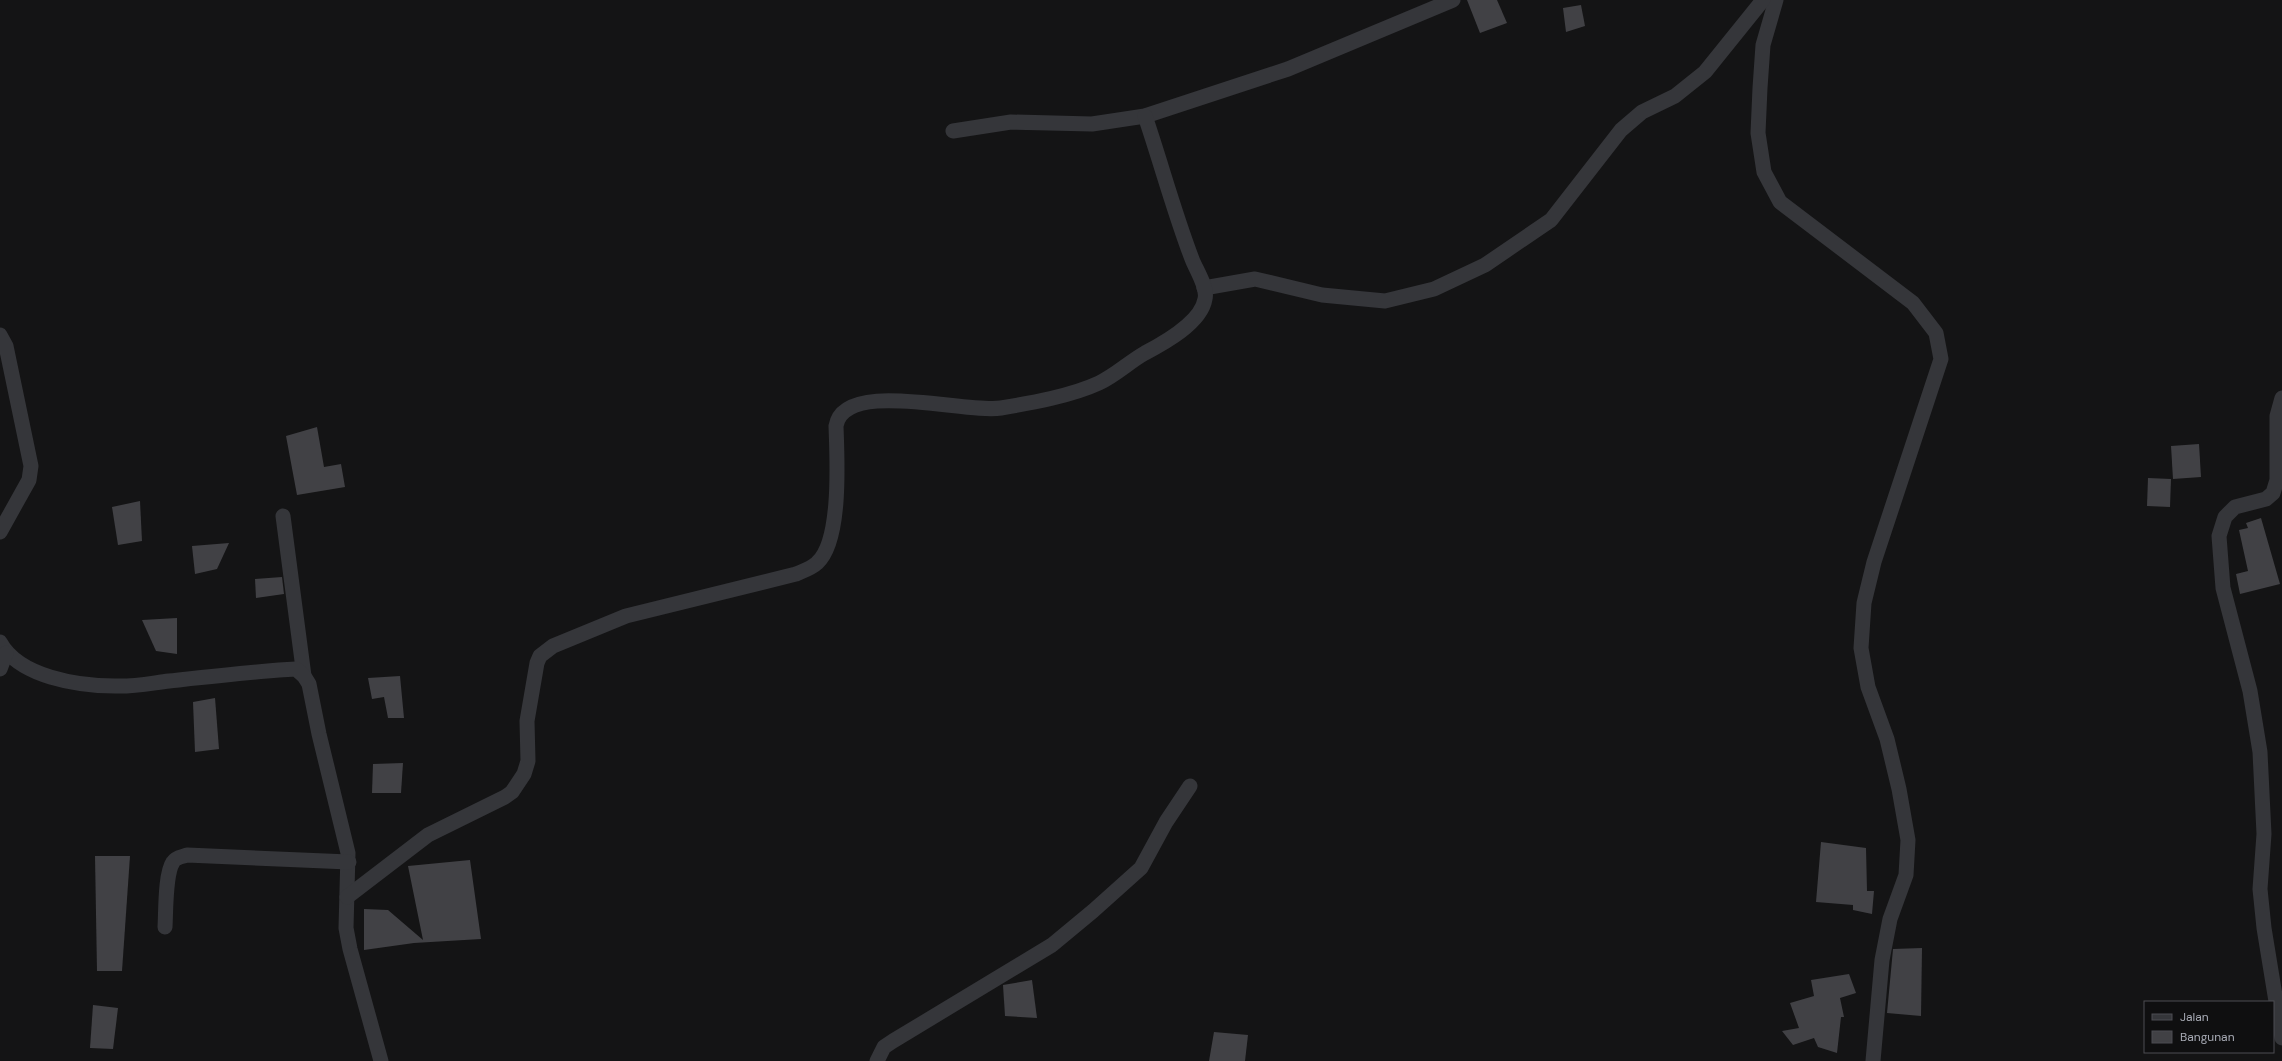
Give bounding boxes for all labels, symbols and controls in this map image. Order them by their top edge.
legend [2144,1001,2274,1053]
text: Jalan [2180,1009,2209,1025]
text: Bangunan [2180,1029,2235,1045]

